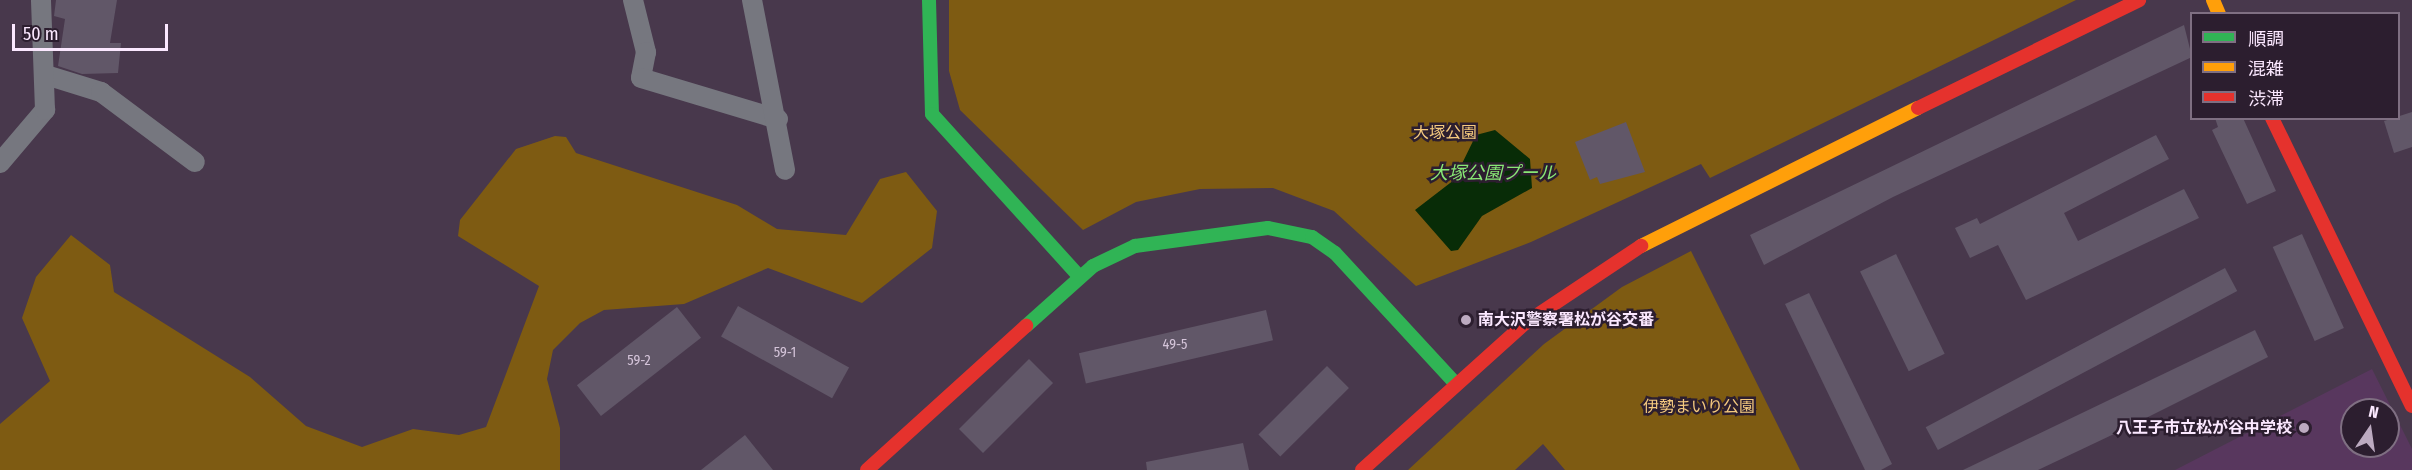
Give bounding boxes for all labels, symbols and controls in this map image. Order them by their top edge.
scale bar [15,12,171,50]
legend [2190,12,2400,120]
text: 50 m [23,23,59,45]
text: 順調 [2248,28,2284,50]
text: 混雑 [2248,58,2284,80]
text: 渋滞 [2248,88,2284,110]
park label: 大塚公園 [1413,123,1477,143]
water label: 大塚公園プール [1430,162,1556,184]
place label: 南大沢警察署松が谷交番 [1478,310,1654,330]
marker: 南大沢警察署松が谷交番 [1459,313,1473,327]
house number: 49-5 [1163,337,1187,353]
house number: 59-1 [774,345,796,361]
house number: 59-2 [627,353,651,369]
park label: 伊勢まいり公園 [1643,397,1755,417]
north arrow [2340,398,2400,458]
text: N [2367,402,2381,422]
place label: 八王子市立松が谷中学校 [2116,418,2292,438]
marker: 八王子市立松が谷中学校 [2297,421,2311,435]

